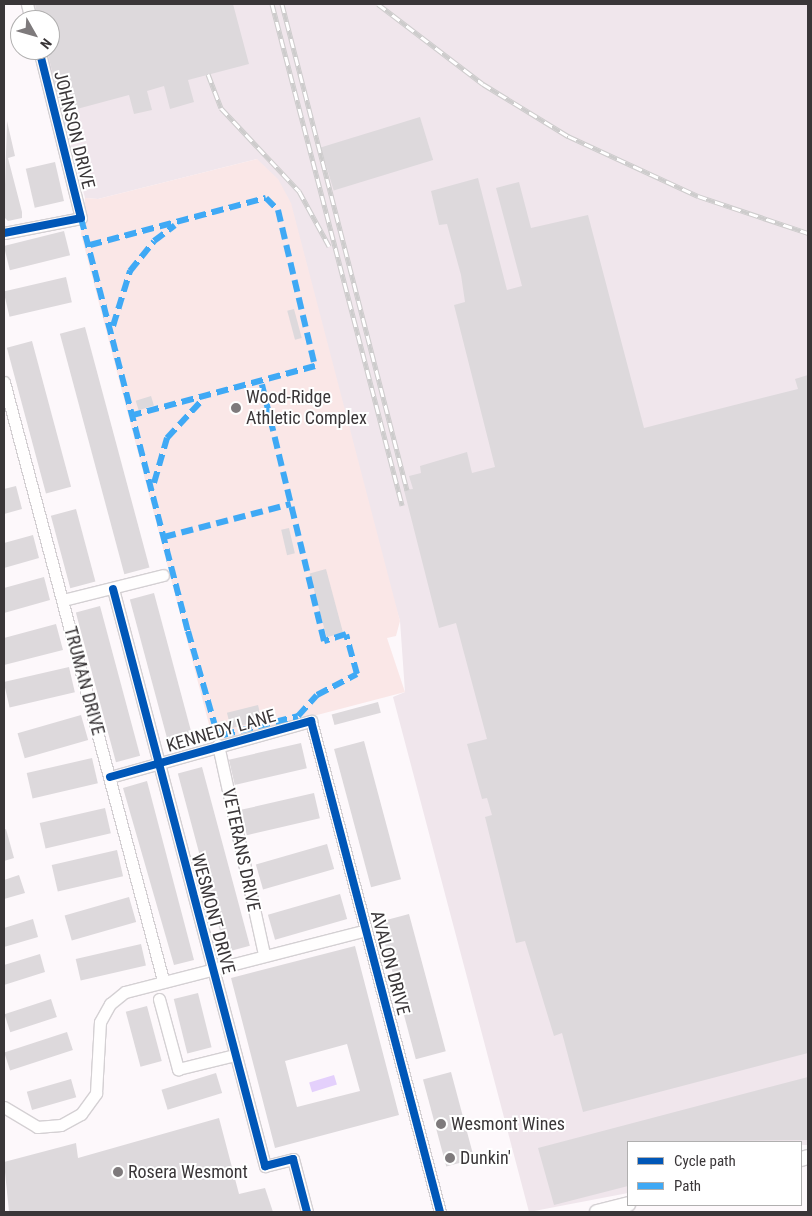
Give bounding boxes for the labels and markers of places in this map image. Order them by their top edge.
place label: Wood-Ridge Athletic Complex [246,387,367,429]
marker: Wood-Ridge Athletic Complex [230,402,242,414]
place label: Wesmont Wines [451,1113,565,1135]
marker: Wesmont Wines [435,1118,447,1130]
place label: Dunkin' [460,1147,511,1169]
marker: Dunkin' [444,1152,456,1164]
place label: Rosera Wesmont [128,1161,248,1183]
marker: Rosera Wesmont [112,1166,124,1178]

